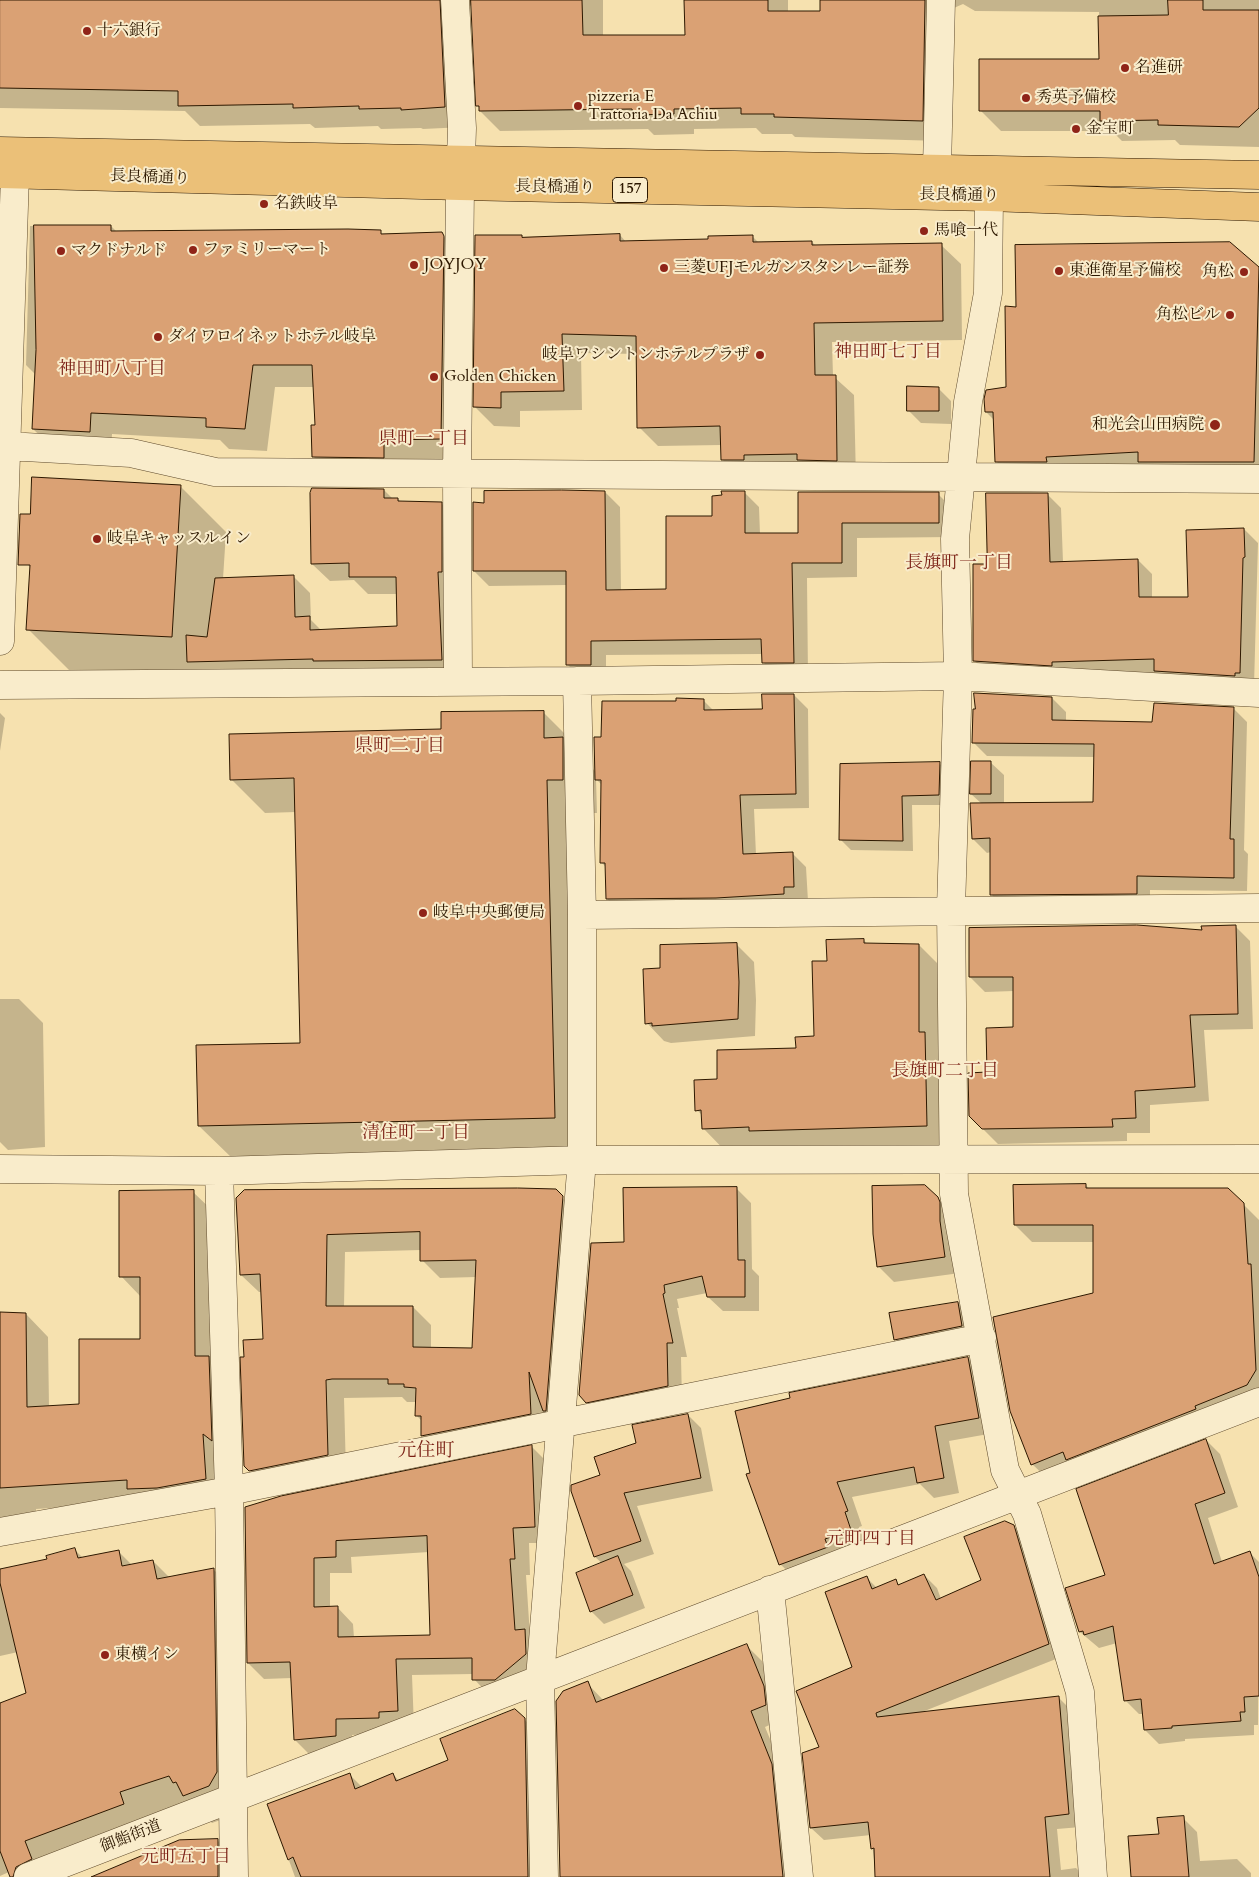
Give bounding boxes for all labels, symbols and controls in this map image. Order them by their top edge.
place label: 十六銀行 [97,21,161,41]
marker: 十六銀行 [81,25,93,37]
place label: 名進研 [1135,58,1183,78]
marker: 名進研 [1119,62,1131,74]
place label: pizzeria E Trattoria Da Achiu [588,87,718,125]
place label: 秀英予備校 [1036,88,1116,108]
marker: 秀英予備校 [1020,92,1032,104]
marker: pizzeria E Trattoria Da Achiu [572,100,584,112]
place label: 金宝町 [1086,119,1134,139]
marker: 金宝町 [1070,123,1082,135]
street label: 長良橋通り [110,167,190,189]
street label: 長良橋通り [515,178,595,198]
road number: 157 [612,178,648,202]
street label: 長良橋通り [919,186,999,206]
place label: 名鉄岐阜 [274,194,338,214]
marker: 名鉄岐阜 [258,198,270,210]
place label: 馬喰一代 [934,221,998,241]
marker: 馬喰一代 [918,225,930,237]
place label: ファミリーマート [203,240,331,260]
place label: マクドナルド [71,241,167,261]
marker: ファミリーマート [187,244,199,256]
marker: マクドナルド [55,245,67,257]
place label: JOYJOY [424,255,486,275]
place label: 三菱UFJモルガンスタンレー証券 [674,258,910,278]
marker: JOYJOY [408,259,420,271]
place label: 東進衛星予備校 [1069,261,1181,281]
marker: 三菱UFJモルガンスタンレー証券 [658,262,670,274]
place label: 角松 [1202,262,1234,282]
marker: 東進衛星予備校 [1053,265,1065,277]
marker: 角松 [1238,266,1250,278]
place label: 角松ビル [1156,305,1220,325]
marker: 角松ビル [1224,309,1236,321]
place label: ダイワロイネットホテル岐阜 [168,327,376,347]
marker: ダイワロイネットホテル岐阜 [152,331,164,343]
district label: 神田町七丁目 [834,342,942,364]
place label: 岐阜ワシントンホテルプラザ [542,345,750,365]
marker: 岐阜ワシントンホテルプラザ [754,349,766,361]
district label: 神田町八丁目 [58,359,166,381]
place label: Golden Chicken [444,367,556,387]
marker: Golden Chicken [428,371,440,383]
place label: 和光会山田病院 [1092,415,1204,435]
marker: 和光会山田病院 [1208,418,1222,432]
district label: 県町一丁目 [379,429,469,451]
place label: 岐阜キャッスルイン [107,529,251,549]
marker: 岐阜キャッスルイン [91,533,103,545]
district label: 長旗町一丁目 [905,553,1013,575]
district label: 県町二丁目 [355,736,445,758]
place label: 岐阜中央郵便局 [433,903,545,923]
marker: 岐阜中央郵便局 [417,907,429,919]
district label: 長旗町二丁目 [891,1061,999,1083]
district label: 清住町一丁目 [362,1123,470,1145]
district label: 元住町 [398,1441,454,1463]
district label: 元町四丁目 [826,1529,916,1551]
place label: 東横イン [115,1645,179,1665]
marker: 東横イン [99,1649,111,1661]
street label: 御鮨街道 [98,1817,164,1857]
district label: 元町五丁目 [141,1847,231,1869]

